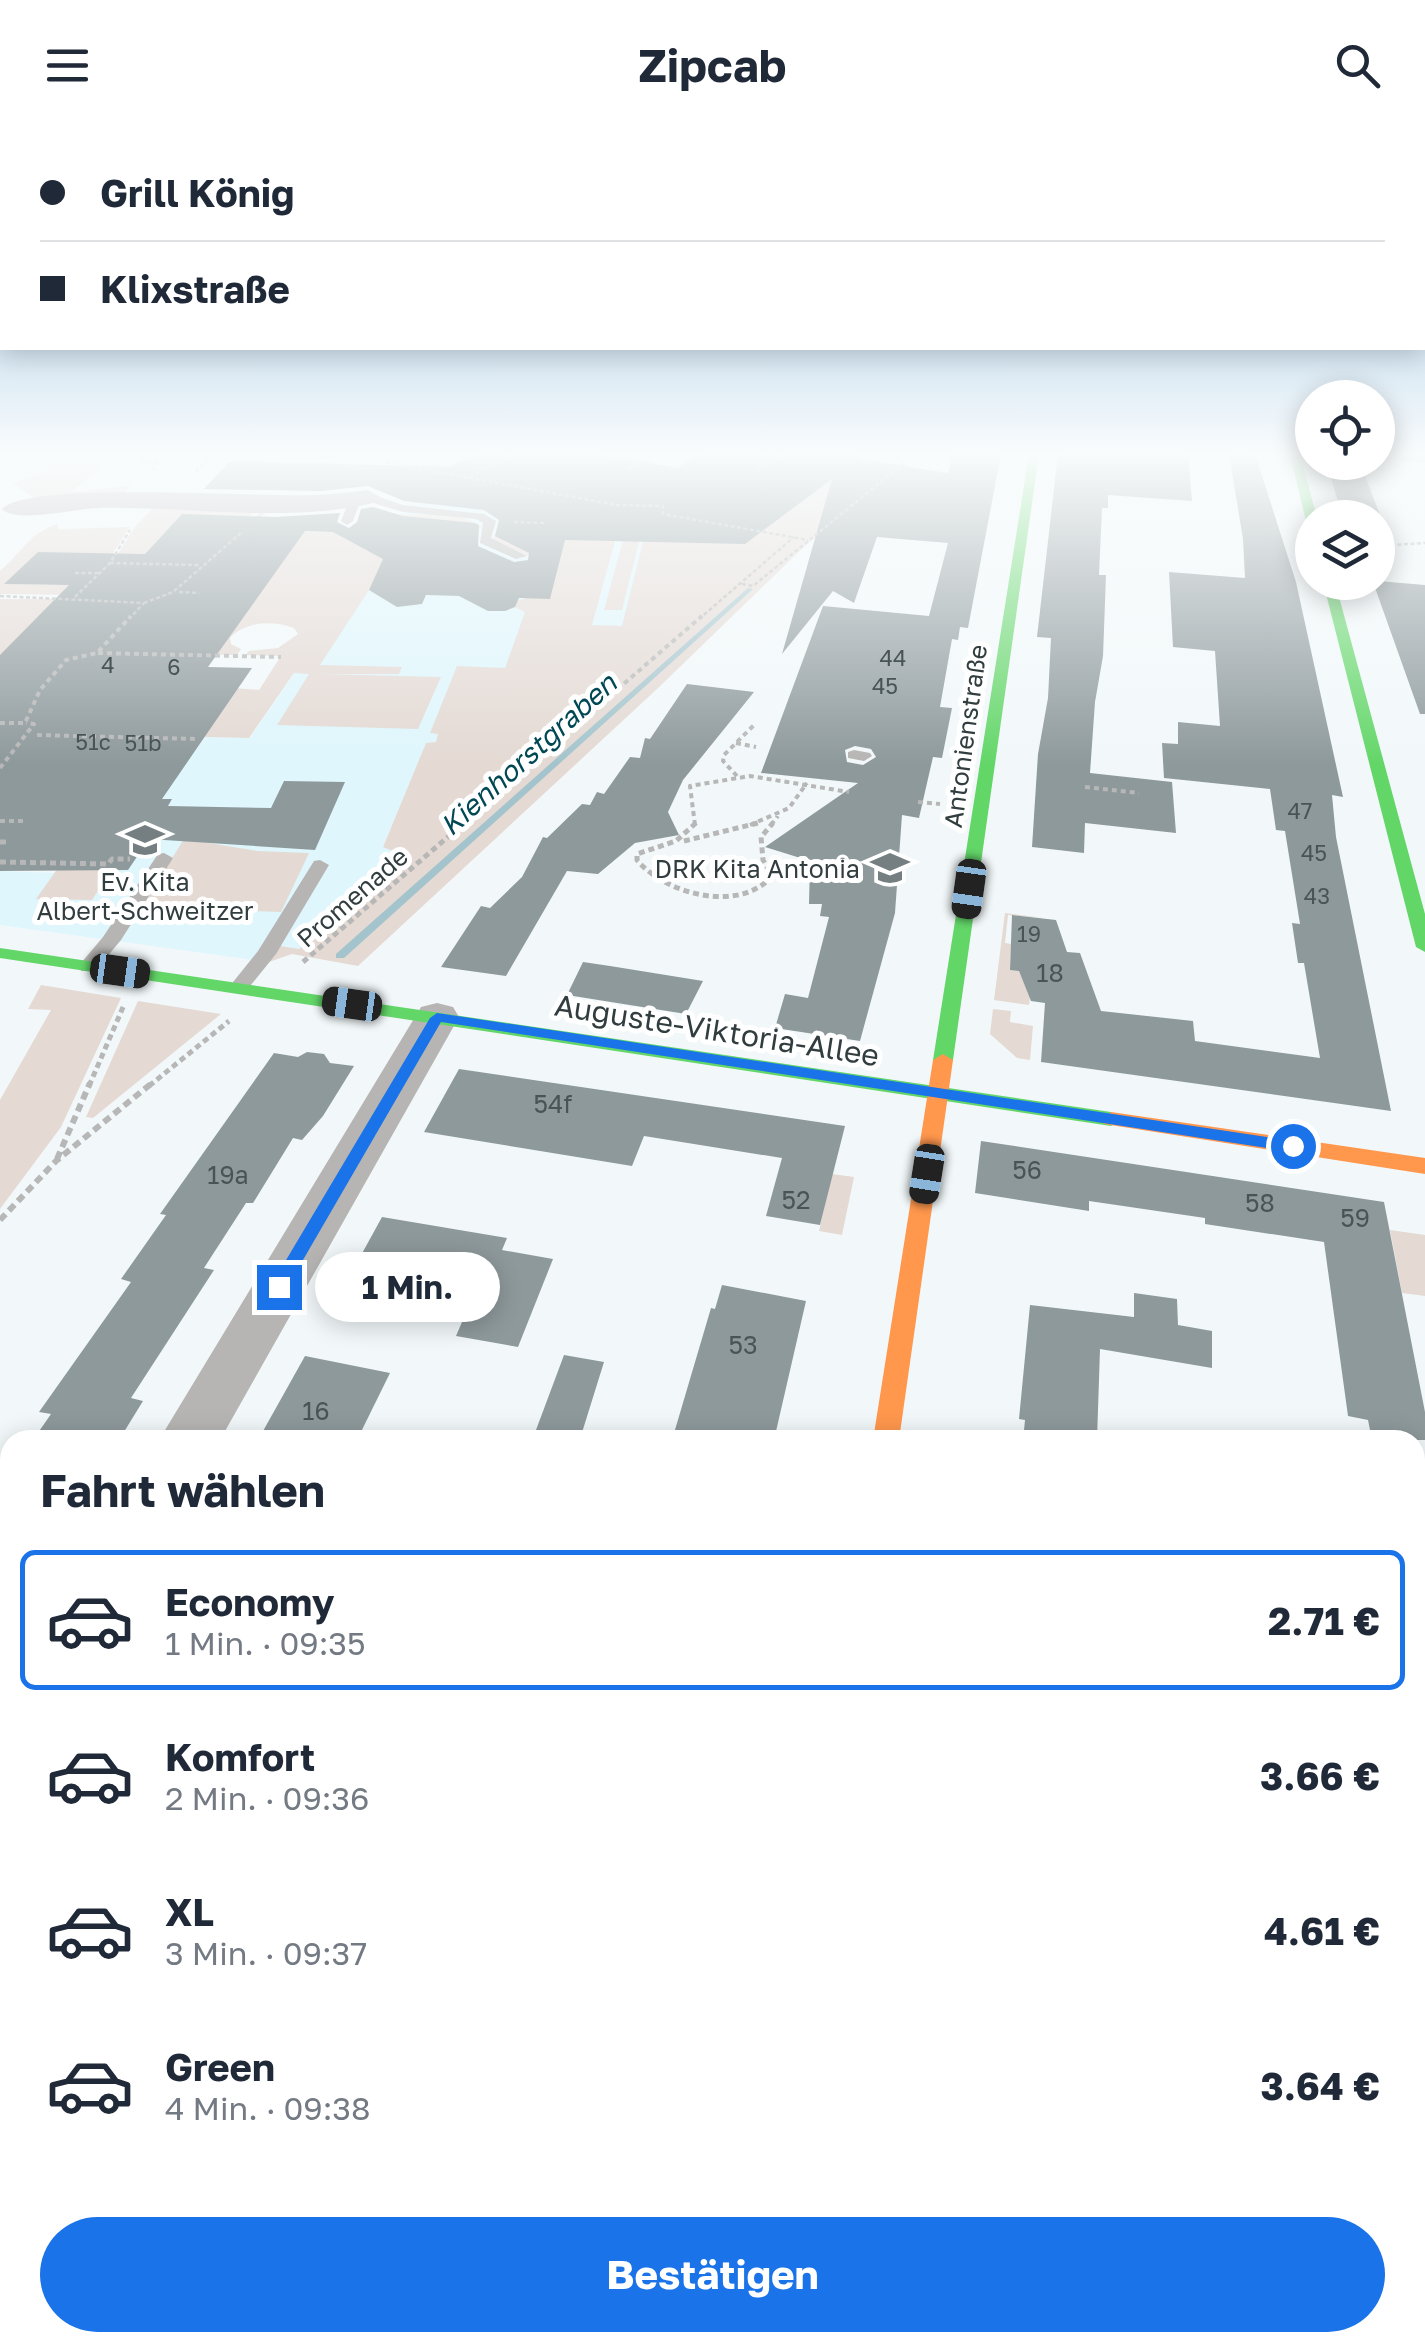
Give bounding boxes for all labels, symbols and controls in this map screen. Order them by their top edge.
icon: menu [40,38,95,93]
text: Zipcab [638,38,787,92]
icon: search [1330,38,1385,93]
text: Grill König [100,170,295,215]
text: Klixstraße [100,266,290,311]
map controls [1295,380,1395,600]
button: locate [1295,380,1395,480]
button: layers [1295,500,1395,600]
street label: Antonienstraße [937,642,993,830]
house number: 44 [880,644,906,671]
house number: 4 [101,651,115,678]
house number: 6 [167,653,181,680]
water label: Kienhorstgraben [433,665,624,842]
house number: 45 [872,672,898,699]
house number: 51c [75,728,111,755]
house number: 51b [125,729,161,756]
house number: 47 [1287,797,1313,824]
school or university icon: Ev. Kita Albert-Schweitzer [124,819,166,861]
house number: 45 [1301,839,1327,866]
street label: Promenade [290,840,414,954]
school or university icon: DRK Kita Antonia [869,847,911,889]
place label: DRK Kita Antonia [655,853,860,884]
car [950,857,988,921]
place label: Ev. Kita Albert-Schweitzer [37,866,254,926]
house number: 43 [1304,882,1330,909]
house number: 19 [1017,920,1041,947]
car [88,952,152,990]
house number: 18 [1036,957,1064,988]
car [320,985,384,1023]
street label: Auguste-Viktoria-Allee [552,987,882,1073]
house number: 54f [534,1088,572,1119]
route start [1271,1124,1316,1169]
car [907,1142,947,1206]
house number: 56 [1012,1154,1042,1185]
house number: 19a [207,1159,249,1190]
house number: 52 [781,1184,811,1215]
house number: 58 [1245,1187,1275,1218]
house number: 59 [1340,1202,1370,1233]
callout: 1 Min. [314,1252,499,1322]
route end [257,1265,302,1310]
text: 1 Min. [362,1268,453,1306]
house number: 53 [728,1329,758,1360]
house number: 16 [302,1395,330,1426]
text: Fahrt wählen [40,1463,325,1517]
icon: car [45,1575,135,1665]
text: Economy [165,1579,334,1624]
text: 2.71 € [1268,1598,1380,1643]
text: 1 Min. · 09:35 [165,1624,366,1662]
icon: car [45,1730,135,1820]
text: Komfort [165,1734,315,1779]
text: 3.66 € [1260,1753,1380,1798]
text: 2 Min. · 09:36 [165,1779,369,1817]
icon: car [45,1885,135,1975]
text: XL [165,1889,214,1934]
text: 4.61 € [1264,1908,1380,1953]
text: 3 Min. · 09:37 [165,1934,367,1972]
icon: car [45,2040,135,2130]
text: Green [165,2044,275,2089]
text: 3.64 € [1260,2063,1380,2108]
text: 4 Min. · 09:38 [165,2089,371,2127]
button: Bestätigen [40,2217,1385,2332]

